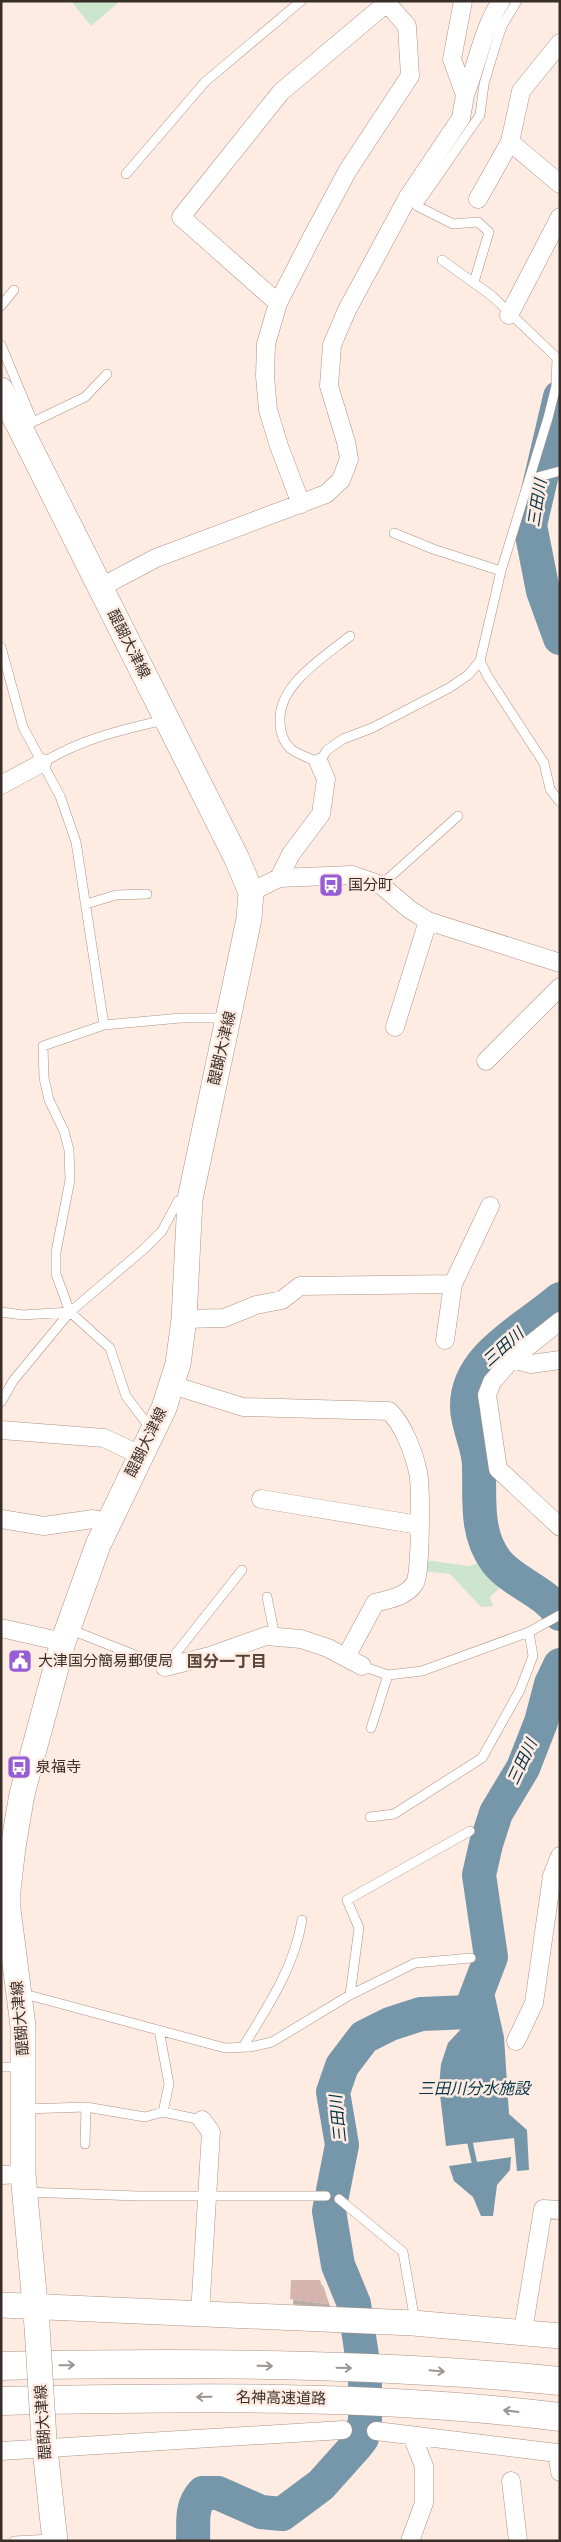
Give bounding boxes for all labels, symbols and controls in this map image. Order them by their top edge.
water label: 三田川 [524,476,550,528]
street label: 醍醐大津線 [104,606,154,682]
bus stop icon: 国分町 [318,872,344,898]
place label: 国分町 [348,876,393,894]
street label: 醍醐大津線 [205,1009,239,1087]
water label: 三田川 [479,1323,529,1370]
street label: 醍醐大津線 [121,1404,171,1480]
public building icon: 大津国分簡易郵便局 [7,1648,33,1674]
place label: 大津国分簡易郵便局 [38,1652,173,1670]
district label: 国分一丁目 [187,1652,267,1671]
water label: 三田川 [503,1734,542,1788]
bus stop icon: 泉福寺 [6,1754,32,1780]
place label: 泉福寺 [36,1758,81,1776]
street label: 醍醐大津線 [8,1980,32,2056]
water label: 三田川分水施設 [418,2079,532,2098]
water label: 三田川 [326,2092,350,2144]
one-way arrow [59,2360,75,2370]
one-way arrow [256,2361,273,2371]
one-way arrow [336,2363,352,2373]
one-way arrow [429,2366,445,2376]
street label: 醍醐大津線 [31,2384,55,2460]
street label: 名神高速道路 [236,2388,326,2408]
one-way arrow [196,2392,212,2402]
one-way arrow [504,2406,520,2416]

